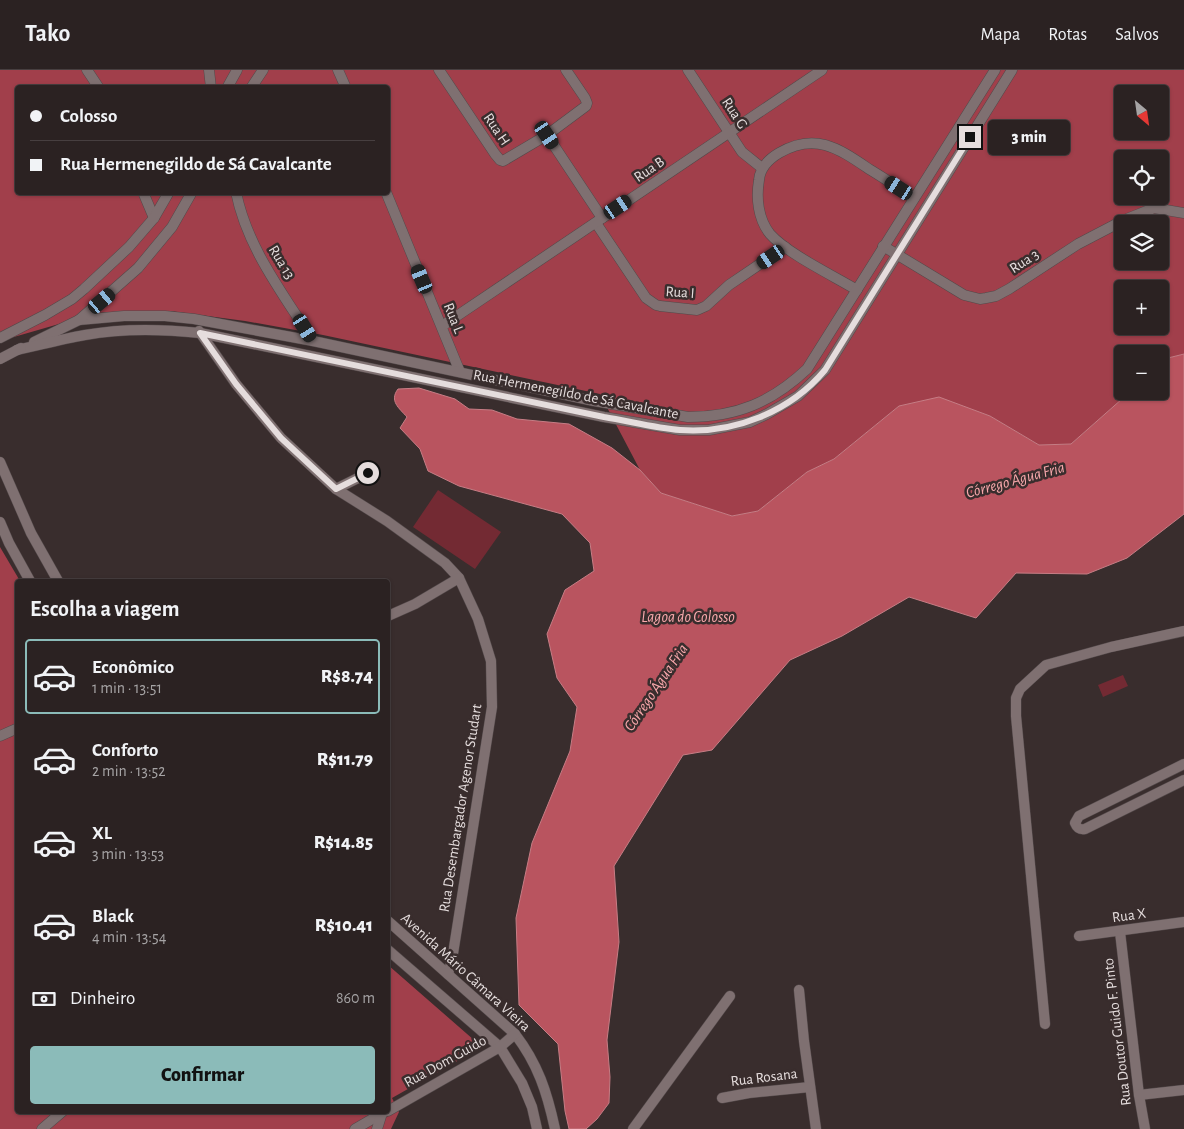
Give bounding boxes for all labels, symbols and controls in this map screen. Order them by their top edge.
text: Tako [25,22,70,46]
text: Mapa [981,26,1020,44]
text: Rotas [1048,26,1087,44]
text: Salvos [1115,26,1159,44]
north arrow [1114,85,1169,140]
map controls [1114,85,1169,400]
street label: Rua G [719,95,750,132]
text: Colosso [60,107,117,126]
street label: Rua H [480,110,513,148]
car [532,118,561,152]
callout: 3 min [988,120,1070,154]
route end [959,126,981,148]
text: 3 min [1011,129,1047,145]
button: locate [1114,150,1169,205]
street label: Rua B [631,154,667,185]
text: Rua Hermenegildo de Sá Cavalcante [60,155,332,174]
car [882,174,915,202]
car [601,192,634,222]
button: layers [1114,215,1169,270]
car [754,242,787,272]
street label: Rua 13 [266,243,297,282]
street label: Rua 3 [1007,247,1041,276]
car [409,262,434,296]
button: + [1114,280,1169,335]
street label: Rua I [665,284,695,301]
car [85,286,118,316]
street label: Rua L [441,301,467,336]
car [290,311,319,345]
button: − [1114,345,1169,400]
street label: Rua Hermenegildo de Sá Cavalcante [472,367,680,422]
water label: Córrego Água Fria [964,457,1066,501]
route start [357,462,379,484]
text: Escolha a viagem [30,598,179,620]
water label: Lagoa do Colosso [641,609,735,625]
water label: Córrego Água Fria [619,640,691,734]
icon: car [32,654,77,699]
text: Econômico [92,658,174,677]
text: R$8.74 [321,667,373,686]
text: 1 min · 13:51 [92,680,162,696]
street label: Rua Desembargador Agenor Studart [437,703,484,913]
icon: car [32,737,77,782]
text: Conforto [92,741,158,760]
text: R$11.79 [317,750,373,769]
text: 2 min · 13:52 [92,763,166,779]
icon: car [32,820,77,865]
text: XL [92,824,112,843]
text: R$14.85 [314,833,373,852]
text: 3 min · 13:53 [92,846,164,862]
icon: car [32,903,77,948]
street label: Rua X [1111,906,1147,925]
text: Black [92,907,134,926]
street label: Avenida Mário Câmara Vieira [398,910,533,1034]
text: R$10.41 [315,916,373,935]
text: 4 min · 13:54 [92,929,166,945]
street label: Rua Doutor Guido F. Pinto [1101,957,1134,1107]
icon: cash [30,985,58,1013]
text: Dinheiro [70,989,135,1008]
text: 860 m [336,990,375,1006]
street label: Rua Dom Guido [402,1033,489,1090]
button: Confirmar [30,1046,375,1104]
street label: Rua Rosana [730,1066,798,1089]

